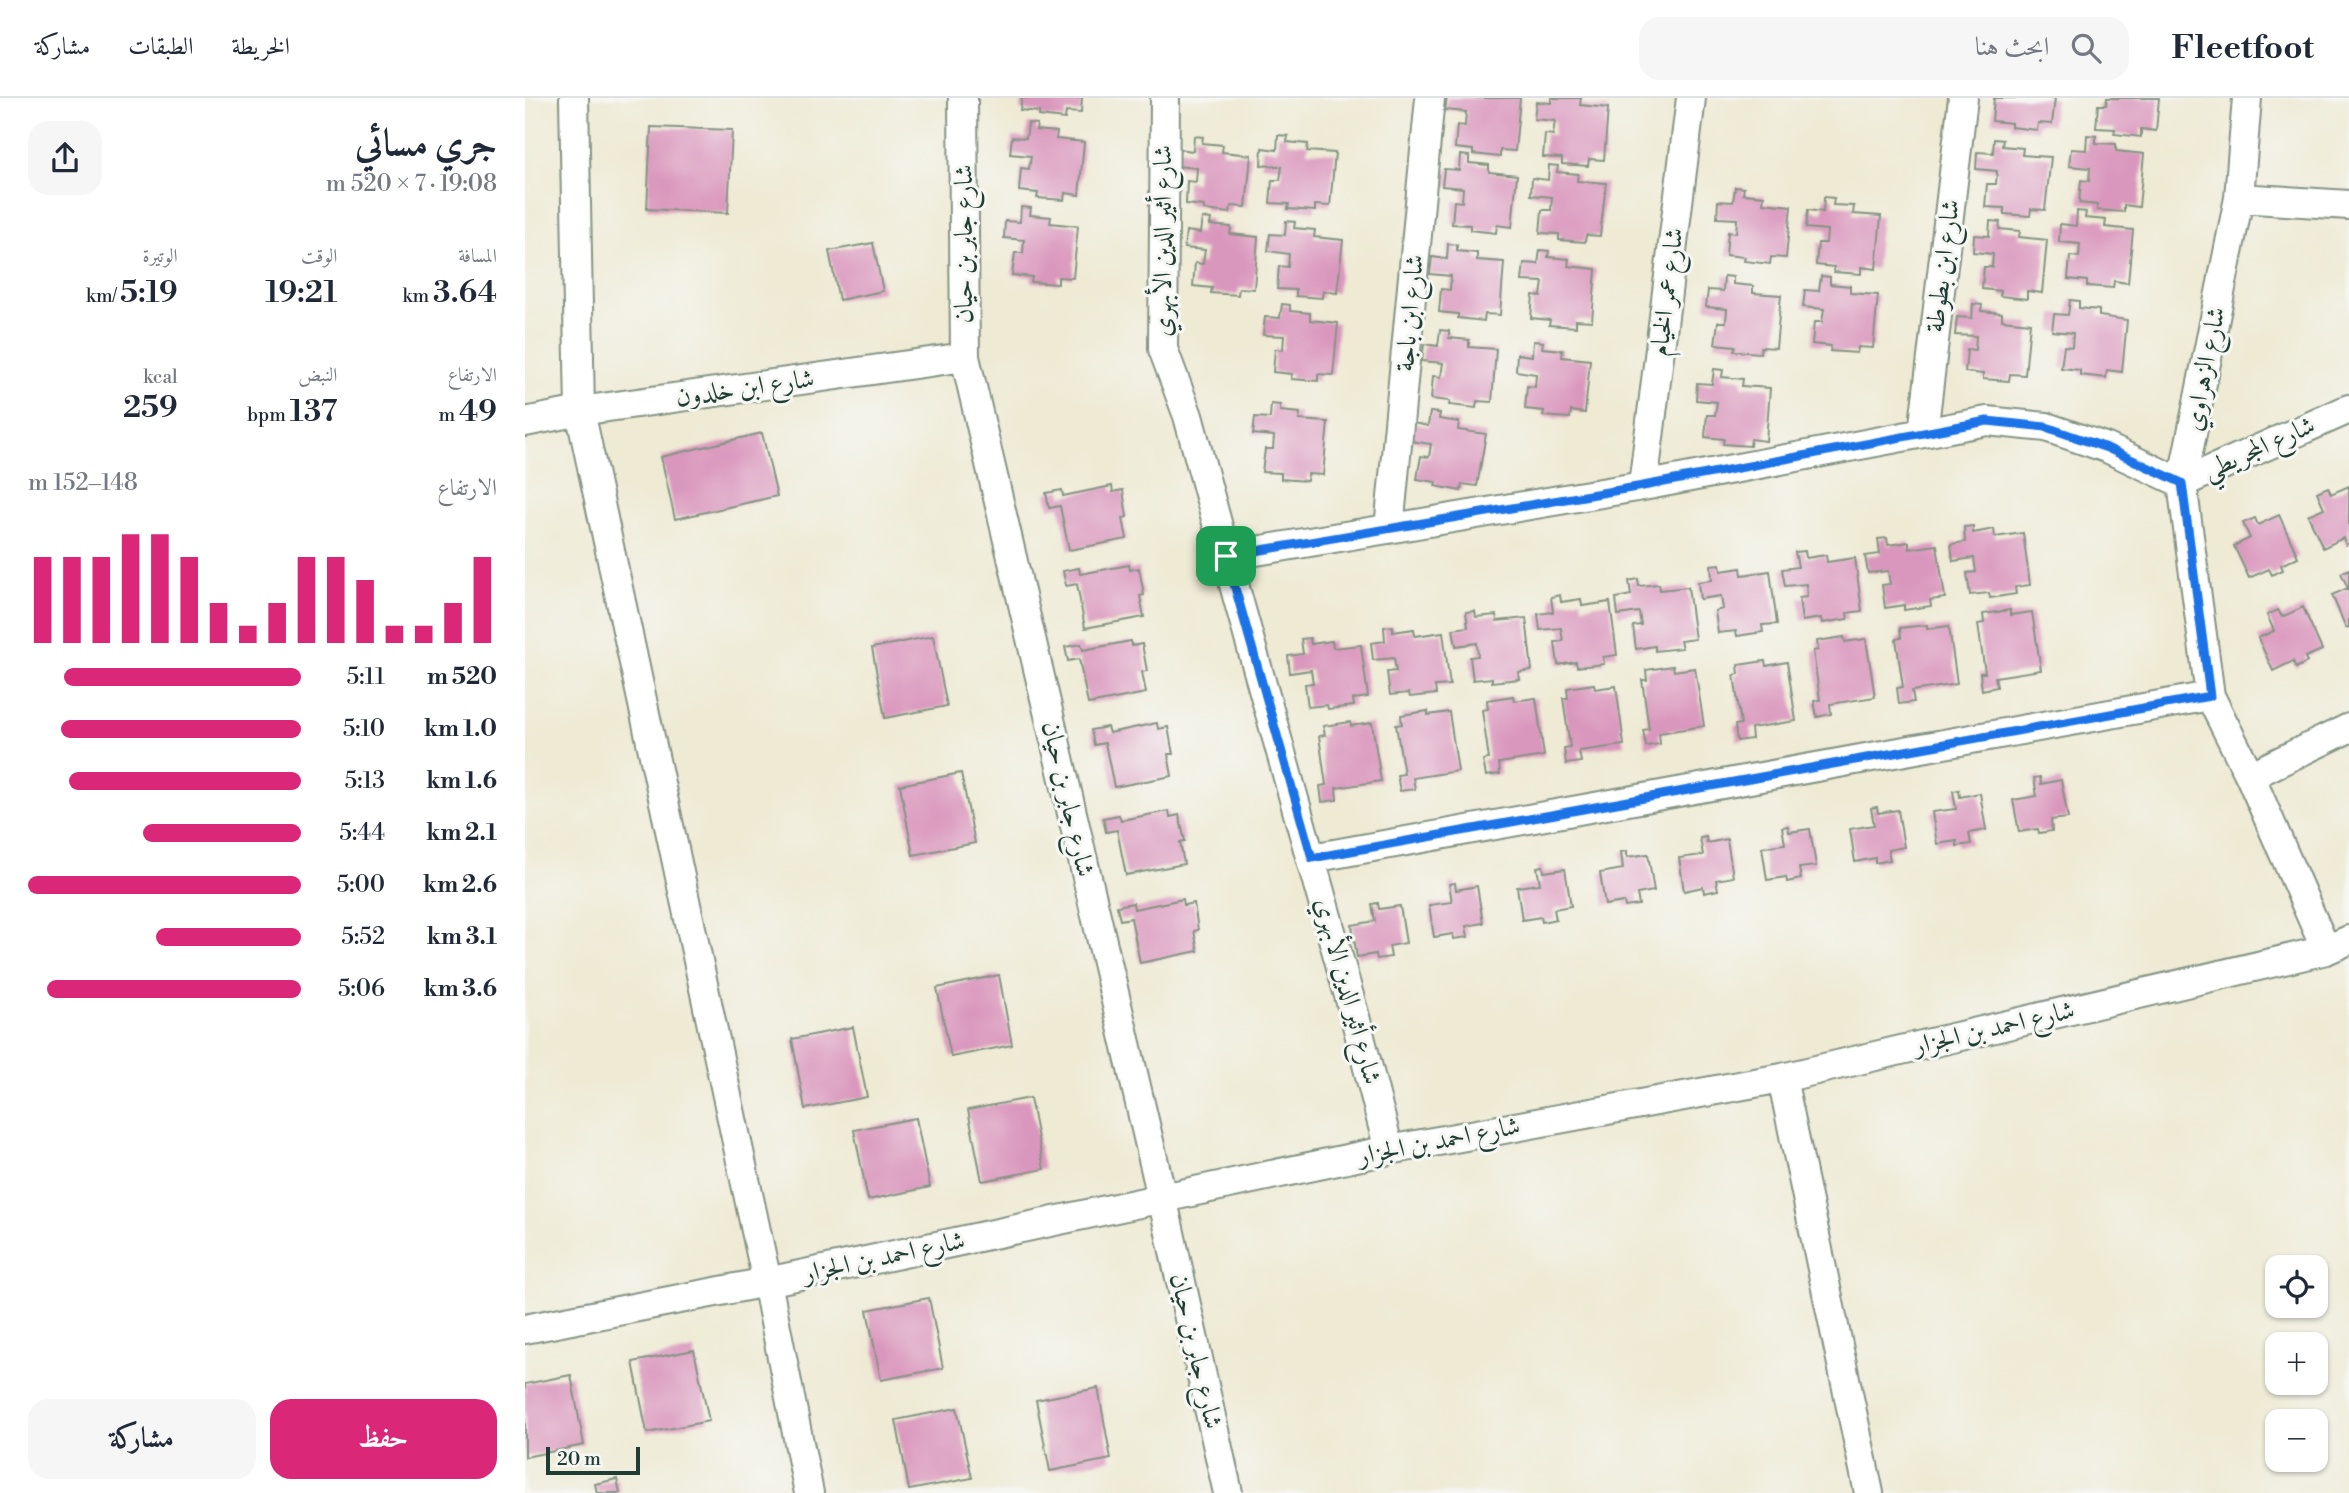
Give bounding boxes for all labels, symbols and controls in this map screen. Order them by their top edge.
search box [1639,17,2129,80]
text: Fleetfoot [2171,28,2314,69]
icon: search [2067,29,2105,67]
text: ابحث هنا [1975,31,2049,63]
text: مشاركة [35,32,90,62]
text: الطبقات [128,32,194,62]
text: الخريطة [232,32,290,62]
text: جري مسائي [355,120,497,167]
button: share [28,121,102,195]
street label: شارع أثير الدين الأبهري [1144,145,1184,337]
street label: شارع جابر بن حيان [948,165,985,323]
text: 19:08 · 7 × 520 m [326,170,497,198]
street label: شارع ابن بطوطة [1919,198,1972,335]
street label: شارع عمر الخيام [1643,226,1697,359]
text: الوتيرة [143,244,178,268]
text: الوقت [301,244,337,268]
text: المسافة [458,244,497,268]
street label: شارع ابن باجة [1389,253,1436,373]
text: 5:19 [120,274,178,312]
text: 19:21 [265,274,337,312]
text: 3.64 [433,274,497,312]
text: /km [86,284,120,308]
text: km [403,284,433,308]
street label: شارع الزهراوي [2177,304,2238,435]
street label: شارع ابن خلدون [674,362,817,419]
text: النبض [298,363,337,387]
text: الارتفاع [448,363,497,387]
text: kcal [143,365,178,389]
text: 259 [123,389,178,427]
text: 137 [290,393,337,431]
text: 49 [459,393,497,431]
text: bpm [247,403,290,427]
text: m [438,403,459,427]
street label: شارع المجريطي [2198,409,2323,494]
text: 148–152 m [28,469,138,497]
text: الارتفاع [437,474,497,502]
pin [1196,526,1256,586]
icon: arrive [1207,537,1245,575]
text: 5:11 [347,663,385,691]
text: 520 m [427,663,497,691]
text: 5:10 [343,715,385,743]
text: 1.0 km [424,715,497,743]
street label: شارع جابر بن حيان [1030,718,1101,881]
text: 5:13 [345,767,385,795]
text: 1.6 km [426,767,497,795]
text: 5:44 [339,819,385,847]
text: 2.1 km [426,819,497,847]
text: 5:00 [337,871,385,899]
text: 2.6 km [423,871,497,899]
street label: شارع أثير الدين الأبهري [1303,893,1391,1089]
text: 5:52 [341,923,385,951]
text: 3.1 km [427,923,497,951]
text: 5:06 [338,975,385,1003]
text: 3.6 km [424,975,497,1003]
street label: شارع احمد بن الجزار [1907,994,2079,1068]
street label: شارع احمد بن الجزار [1352,1110,1524,1178]
street label: شارع احمد بن الجزار [797,1224,969,1295]
map controls [2265,1255,2328,1472]
button: locate [2265,1255,2328,1318]
street label: شارع جابر بن حيان [1158,1270,1229,1433]
button: + [2265,1332,2328,1395]
button: مشاركة [28,1399,256,1479]
button: حفظ [270,1399,497,1479]
button: − [2265,1409,2328,1472]
scale bar [546,1444,641,1476]
text: 20 m [557,1447,601,1471]

